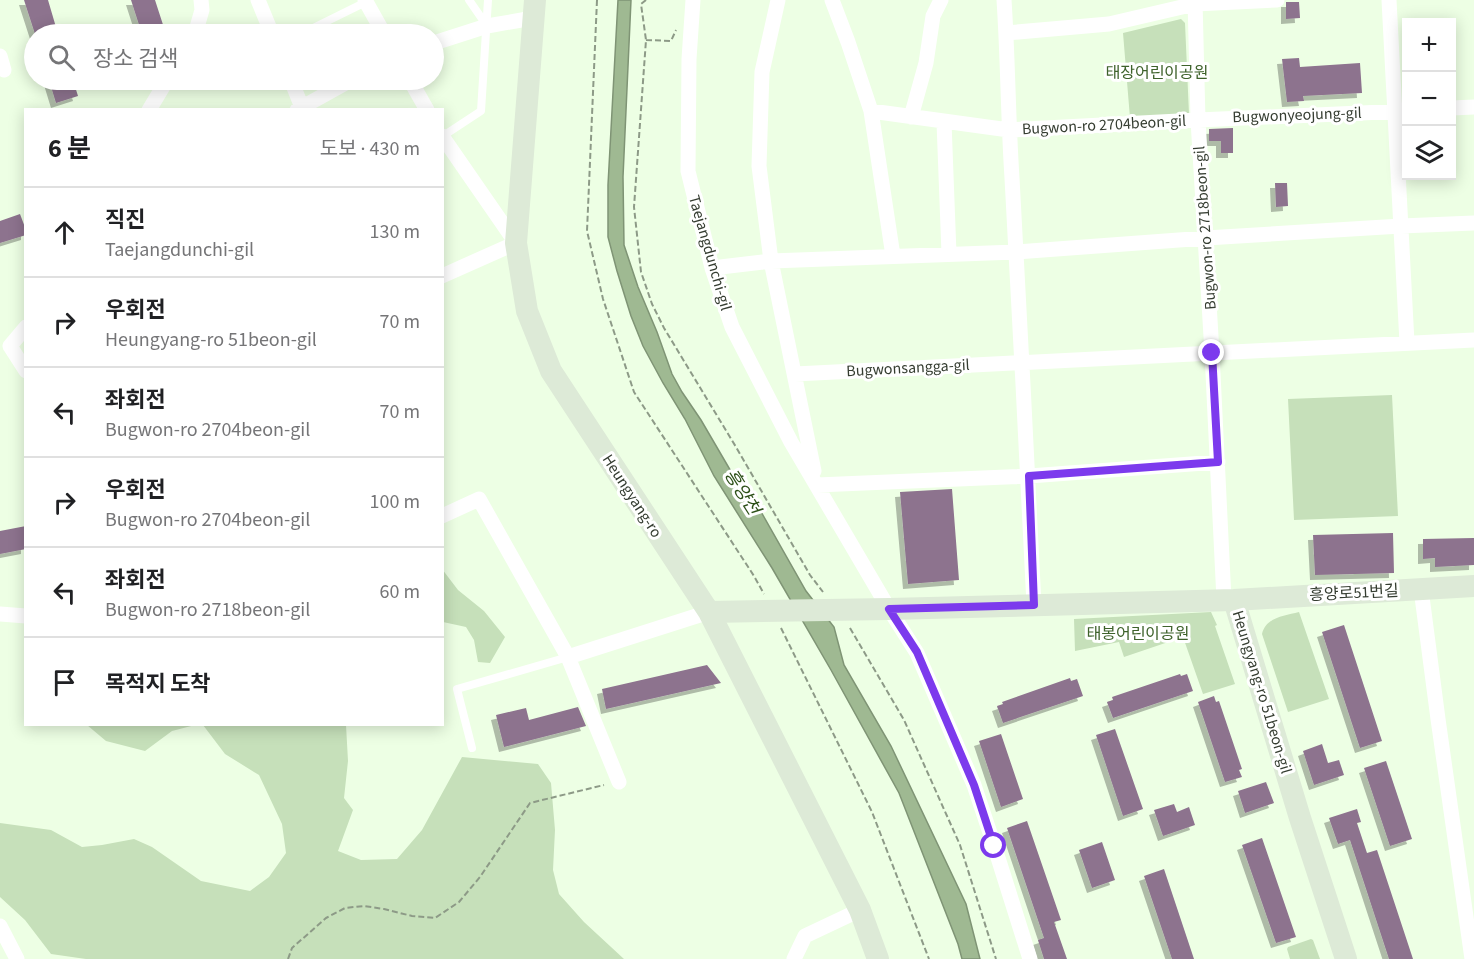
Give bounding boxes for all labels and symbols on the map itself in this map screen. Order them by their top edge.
park label: 태장어린이공원 [1105,62,1209,84]
street label: Bugwonyeojung-gil [1232,102,1362,128]
street label: Bugwon-ro 2704beon-gil [1021,110,1187,140]
street label: Bugwon-ro 2718beon-gil [1188,145,1222,311]
street label: Taejangdunchi-gil [683,193,737,313]
route end [1198,339,1224,365]
street label: Bugwonsangga-gil [846,354,970,382]
street label: Heungyang-ro [597,450,667,542]
water label: 흥양천 [718,464,767,522]
street label: 흥양로51번길 [1309,580,1399,606]
street label: Heungyang-ro 51beon-gil [1227,608,1297,776]
park label: 태봉어린이공원 [1086,623,1190,645]
route start [980,832,1006,858]

